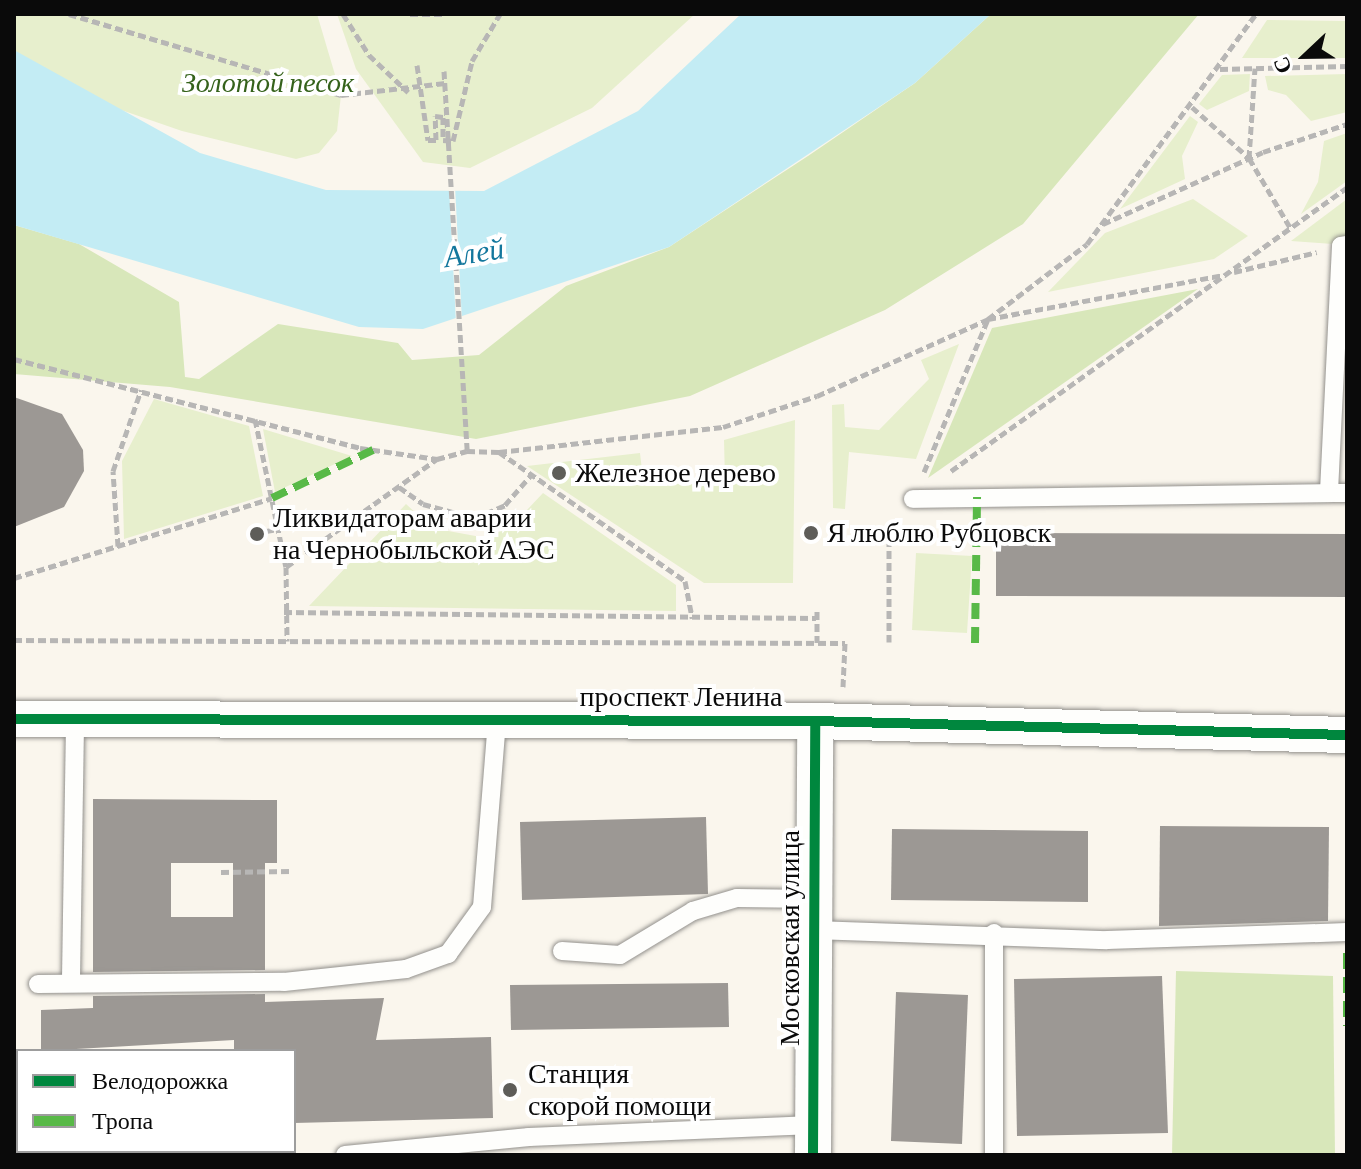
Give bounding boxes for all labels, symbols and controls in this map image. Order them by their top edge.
north arrow [1265,16,1345,96]
text: С [1268,53,1297,77]
park label: Золотой песок [182,66,354,100]
water label: Алей [441,230,507,276]
place label: Железное дерево [575,456,776,490]
marker: Железное дерево [550,464,568,482]
place label: Ликвидаторам аварии на Чернобыльской АЭС [273,501,555,567]
place label: Я люблю Рубцовск [827,516,1051,550]
marker: Я люблю Рубцовск [802,524,820,542]
marker: Ликвидаторам аварии на Чернобыльской АЭС [248,525,266,543]
street label: проспект Ленина [580,680,782,714]
street label: Московская улица [773,830,807,1046]
legend [16,1049,296,1153]
place label: Станция скорой помощи [528,1057,712,1123]
text: Велодорожка [92,1067,228,1094]
marker: Станция скорой помощи [499,1079,521,1101]
text: Тропа [92,1107,153,1134]

